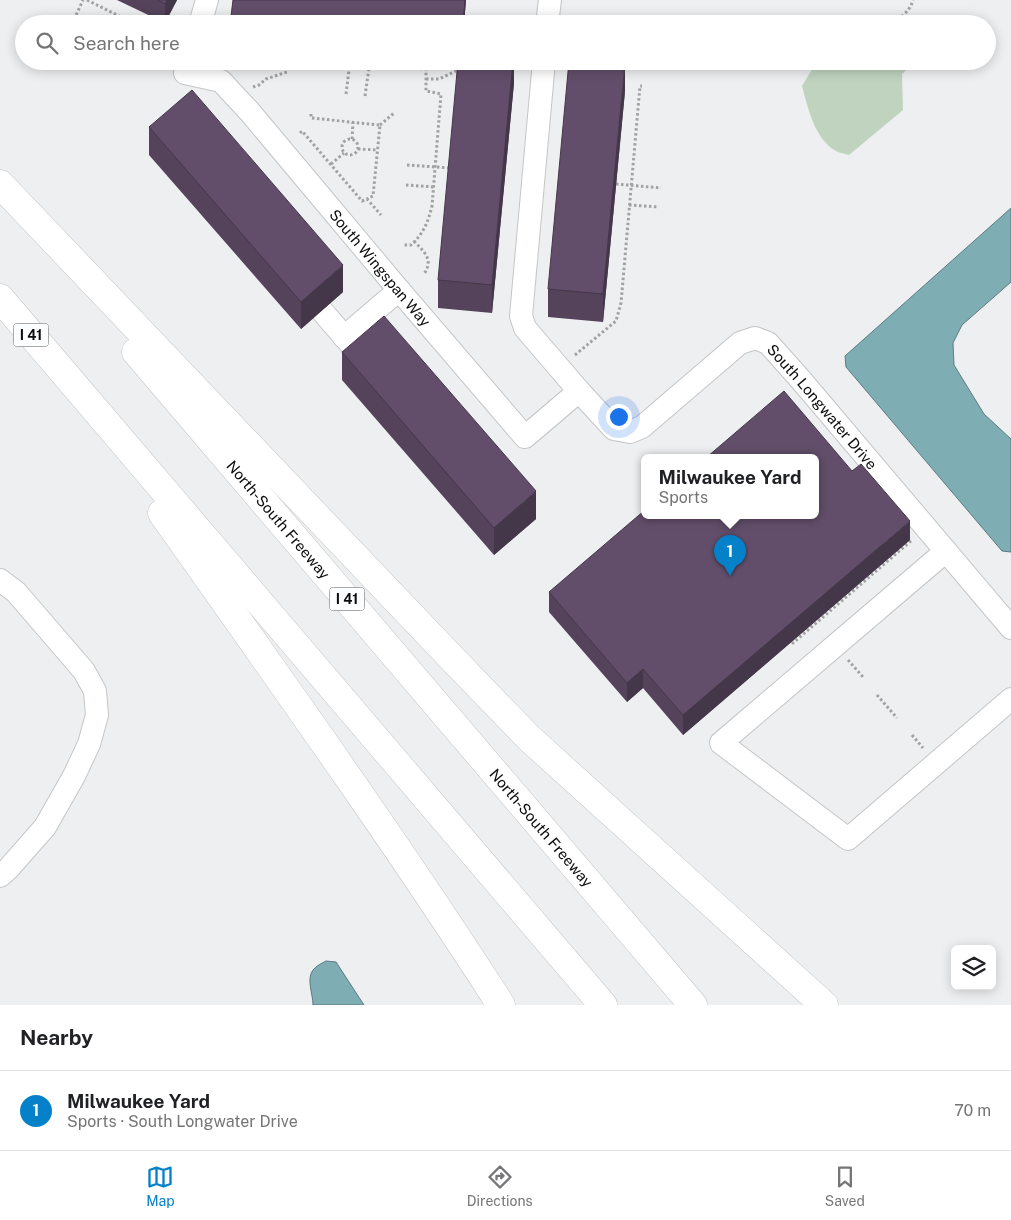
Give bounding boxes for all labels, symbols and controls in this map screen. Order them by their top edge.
search box [15,15,996,70]
icon: search [33,29,61,57]
text: Search here [73,32,180,54]
street label: South Wingspan Way [326,206,434,329]
road number: I 41 [14,324,48,346]
street label: South Longwater Drive [764,340,881,472]
your location [606,404,632,430]
popup [641,454,819,519]
street label: North-South Freeway [224,457,334,582]
text: Milwaukee Yard [658,466,802,488]
text: Sports [658,488,708,507]
pin: 1 [714,535,746,576]
road number: I 41 [330,588,364,610]
street label: North-South Freeway [487,765,597,890]
map controls [951,945,996,990]
button: layers [951,945,996,990]
text: Nearby [20,1025,93,1050]
text: Milwaukee Yard [67,1090,210,1112]
text: 1 [33,1101,39,1120]
text: 70 m [954,1101,991,1120]
text: Sports · South Longwater Drive [67,1112,298,1131]
tab: Map [146,1163,175,1209]
tab: Directions [467,1163,533,1209]
tab: Saved [825,1163,865,1209]

